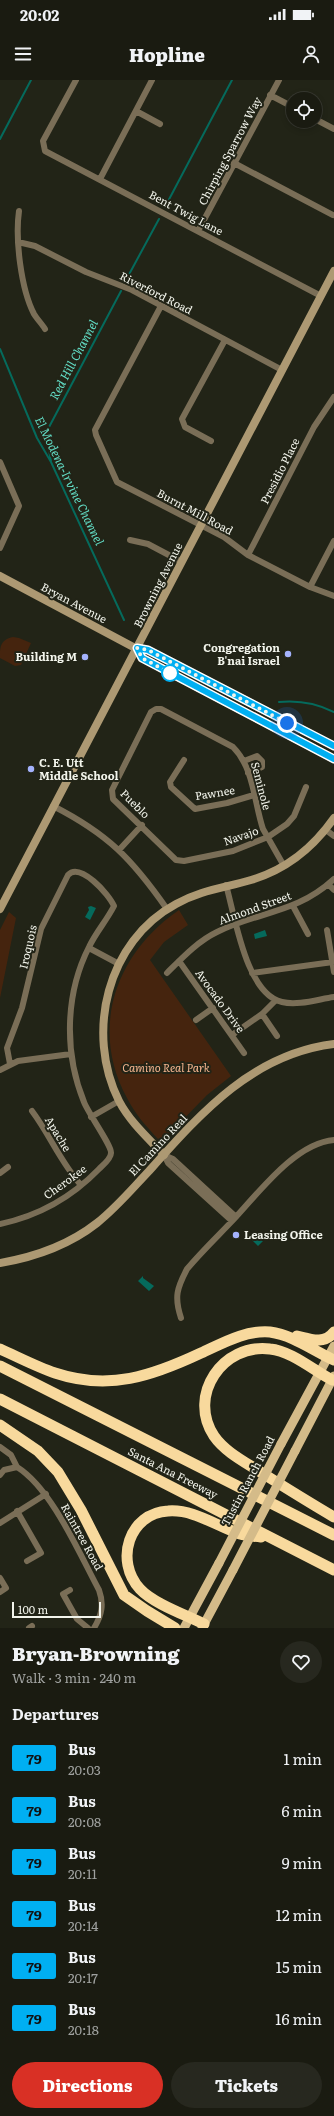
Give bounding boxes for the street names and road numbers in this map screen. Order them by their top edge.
street label: Chirping Sparrow Way [194,93,265,208]
street label: Bent Twig Lane [147,186,227,239]
street label: Riverford Road [117,267,196,317]
street label: Presidio Place [256,434,303,506]
street label: Burnt Mill Road [155,484,236,538]
street label: Browning Avenue [129,539,186,630]
street label: Bryan Avenue [39,578,111,626]
street label: Seminole [248,760,276,812]
street label: Pawnee [194,781,236,803]
street label: Pueblo [117,785,154,822]
street label: Navajo [221,822,260,848]
street label: Almond Street [216,886,294,928]
street label: Iroquois [14,923,40,970]
street label: Avocado Drive [192,965,250,1036]
street label: El Camino Real [124,1110,190,1179]
street label: Apache [42,1113,76,1155]
street label: Cherokee [40,1160,89,1202]
street label: Tustin Ranch Road [217,1433,278,1528]
street label: Santa Ana Freeway [126,1443,222,1502]
street label: Raintree Road [58,1500,108,1573]

